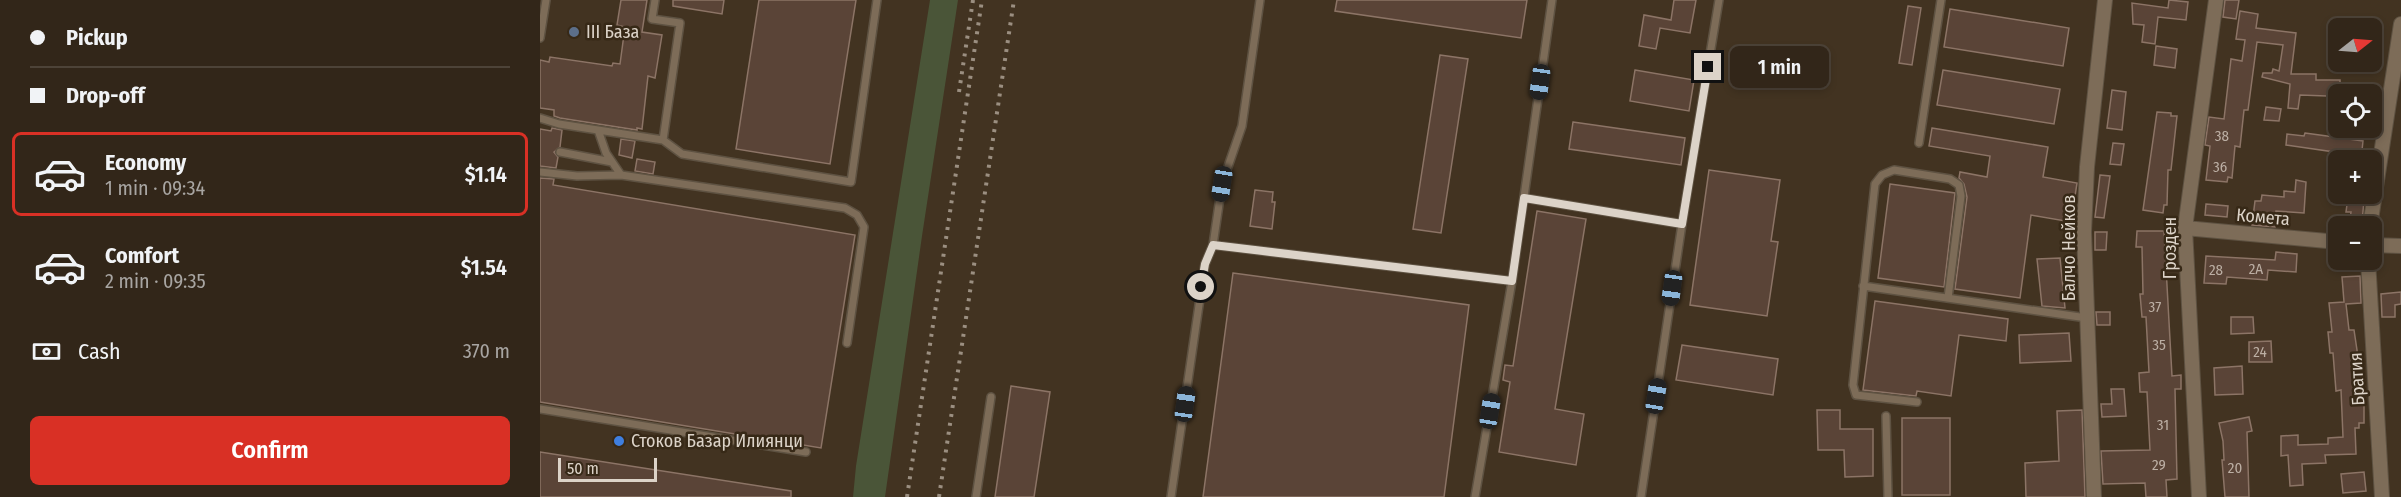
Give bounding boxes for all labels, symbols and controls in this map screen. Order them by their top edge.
north arrow [2328,18,2382,72]
map controls [2328,18,2382,270]
place label: III База [586,21,639,43]
text: Pickup [66,24,128,51]
marker: III База [567,25,581,39]
callout: 1 min [1729,46,1828,88]
route end [1694,53,1721,80]
text: 1 min [1758,55,1801,79]
car [1529,63,1551,101]
text: Drop-off [66,82,145,109]
button: locate [2328,84,2382,138]
house number: 38 [2215,127,2229,145]
icon: car [33,147,87,201]
text: Economy [105,149,186,176]
button: + [2328,150,2382,204]
house number: 36 [2213,158,2227,176]
text: $1.14 [465,161,507,188]
car [1210,165,1234,203]
text: 1 min · 09:34 [105,176,205,200]
street label: Балчо Нейков [2058,195,2080,301]
street label: Комета [2235,204,2291,230]
button: − [2328,216,2382,270]
street label: Грозден [2159,217,2181,279]
icon: car [33,240,87,294]
text: Comfort [105,242,179,269]
text: $1.54 [461,254,507,281]
house number: 2А [2249,260,2263,278]
house number: 28 [2209,261,2223,279]
text: 2 min · 09:35 [105,269,206,293]
car [1661,269,1683,307]
route start [1187,273,1214,300]
house number: 37 [2149,298,2161,316]
icon: cash [30,335,63,368]
house number: 35 [2152,336,2166,354]
text: Cash [78,338,121,365]
text: 370 m [463,339,510,363]
house number: 24 [2253,343,2267,361]
street label: Братия [2345,352,2369,406]
car [1644,377,1668,415]
car [1174,385,1196,423]
car [1478,392,1502,430]
button: Confirm [30,416,510,485]
house number: 31 [2157,416,2169,434]
place label: Стоков Базар Илиянци [631,430,803,452]
marker: Стоков Базар Илиянци [612,434,626,448]
scale bar [558,455,657,482]
house number: 29 [2152,456,2166,474]
text: 50 m [567,459,599,478]
house number: 20 [2228,459,2242,477]

